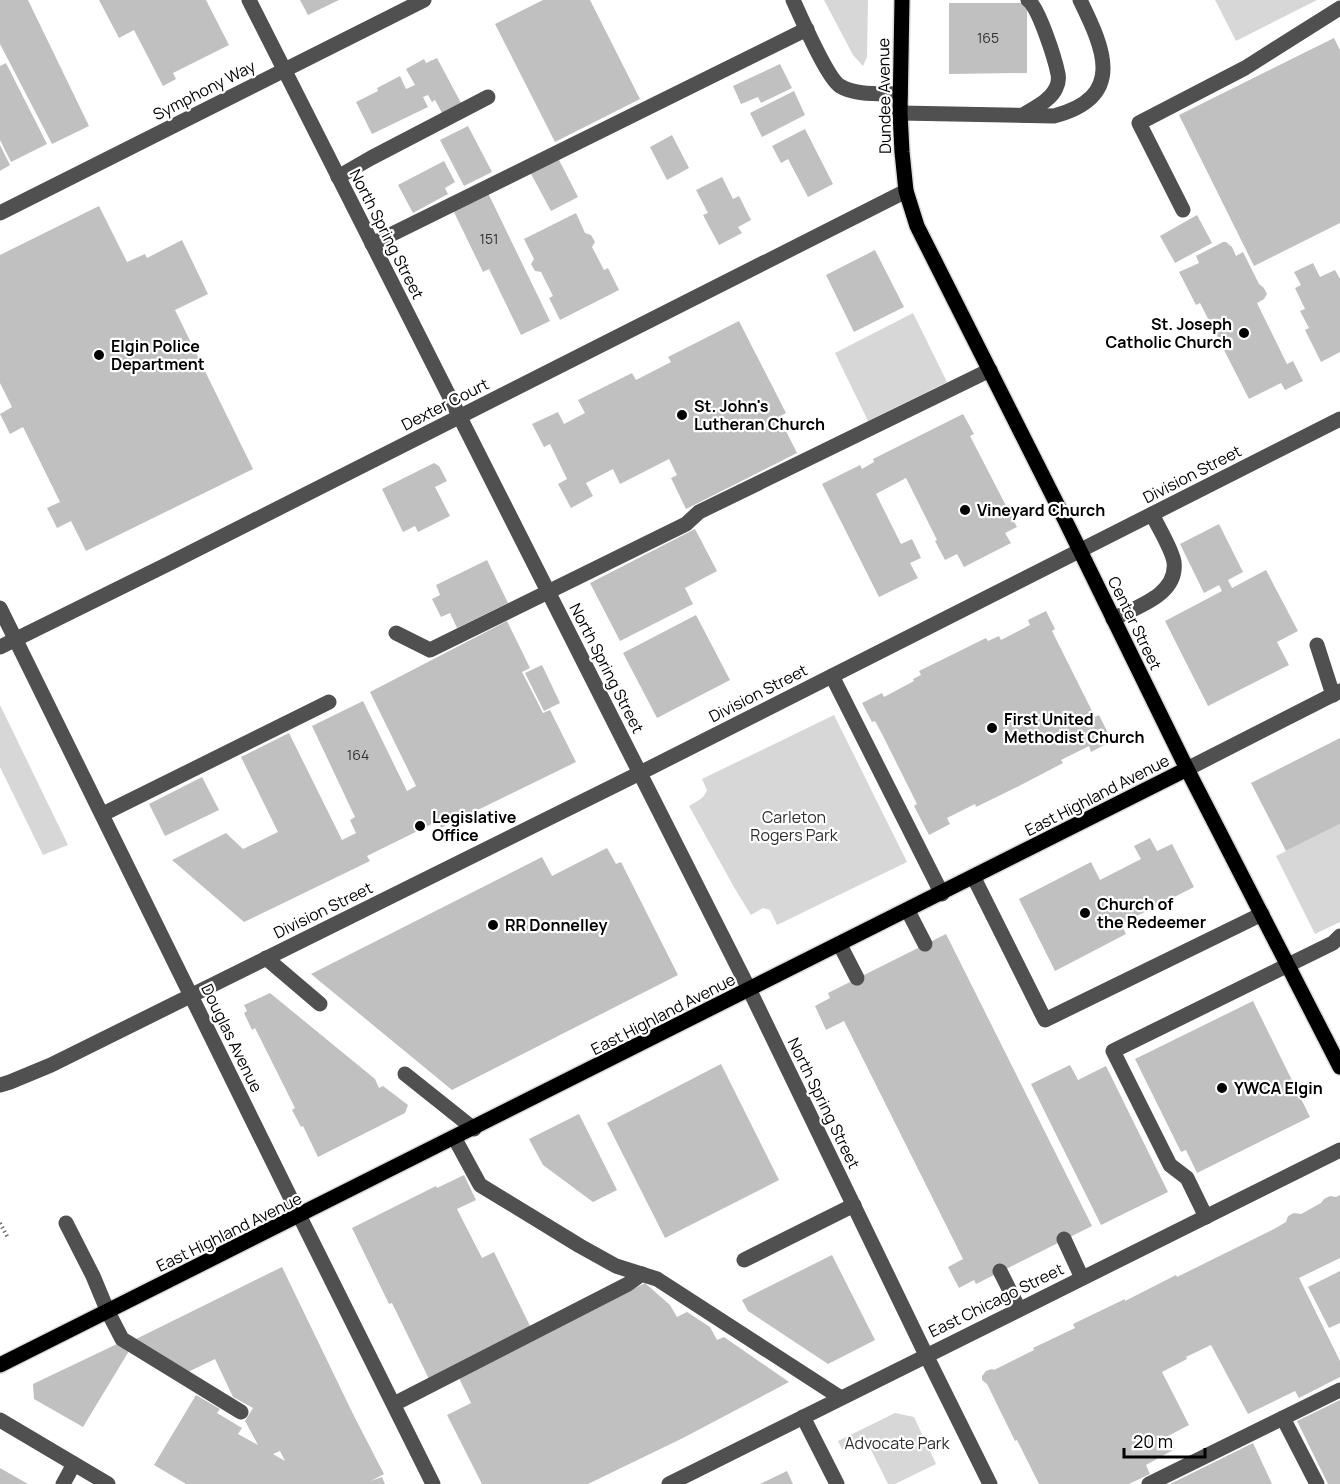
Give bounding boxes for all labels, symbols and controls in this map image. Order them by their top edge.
house number: 165 [977,28,999,47]
street label: Dundee Avenue [872,38,896,154]
street label: Symphony Way [149,55,259,125]
street label: North Spring Street [345,165,429,303]
house number: 151 [479,229,499,248]
place label: St. Joseph Catholic Church [1105,313,1232,353]
marker: St. Joseph Catholic Church [1237,326,1251,340]
place label: Elgin Police Department [111,335,205,375]
marker: Elgin Police Department [92,348,106,362]
street label: Dexter Court [398,373,492,435]
place label: St. John's Lutheran Church [694,395,825,435]
marker: St. John's Lutheran Church [675,408,689,422]
street label: Division Street [1139,440,1245,508]
place label: Vineyard Church [977,499,1105,521]
marker: Vineyard Church [958,503,972,517]
street label: Center Street [1103,573,1167,673]
street label: North Spring Street [565,599,649,737]
street label: Division Street [705,659,811,727]
place label: First United Methodist Church [1004,708,1145,748]
marker: First United Methodist Church [985,721,999,735]
house number: 164 [347,745,369,764]
street label: East Highland Avenue [1021,749,1173,841]
place label: Legislative Office [432,806,517,846]
park label: Carleton Rogers Park [750,806,839,846]
marker: Legislative Office [413,819,427,833]
street label: Division Street [270,877,376,943]
place label: Church of the Redeemer [1097,893,1206,933]
marker: Church of the Redeemer [1078,906,1092,920]
place label: RR Donnelley [505,914,607,936]
marker: RR Donnelley [486,918,500,932]
street label: East Highland Avenue [587,968,739,1060]
street label: Douglas Avenue [196,980,268,1096]
street label: North Spring Street [783,1034,865,1172]
place label: YWCA Elgin [1234,1077,1323,1099]
marker: YWCA Elgin [1215,1081,1229,1095]
street label: East Highland Avenue [153,1187,305,1277]
street label: East Chicago Street [925,1258,1067,1342]
scale bar [1124,1421,1205,1459]
text: 20 m [1133,1429,1173,1453]
park label: Advocate Park [844,1432,951,1454]

